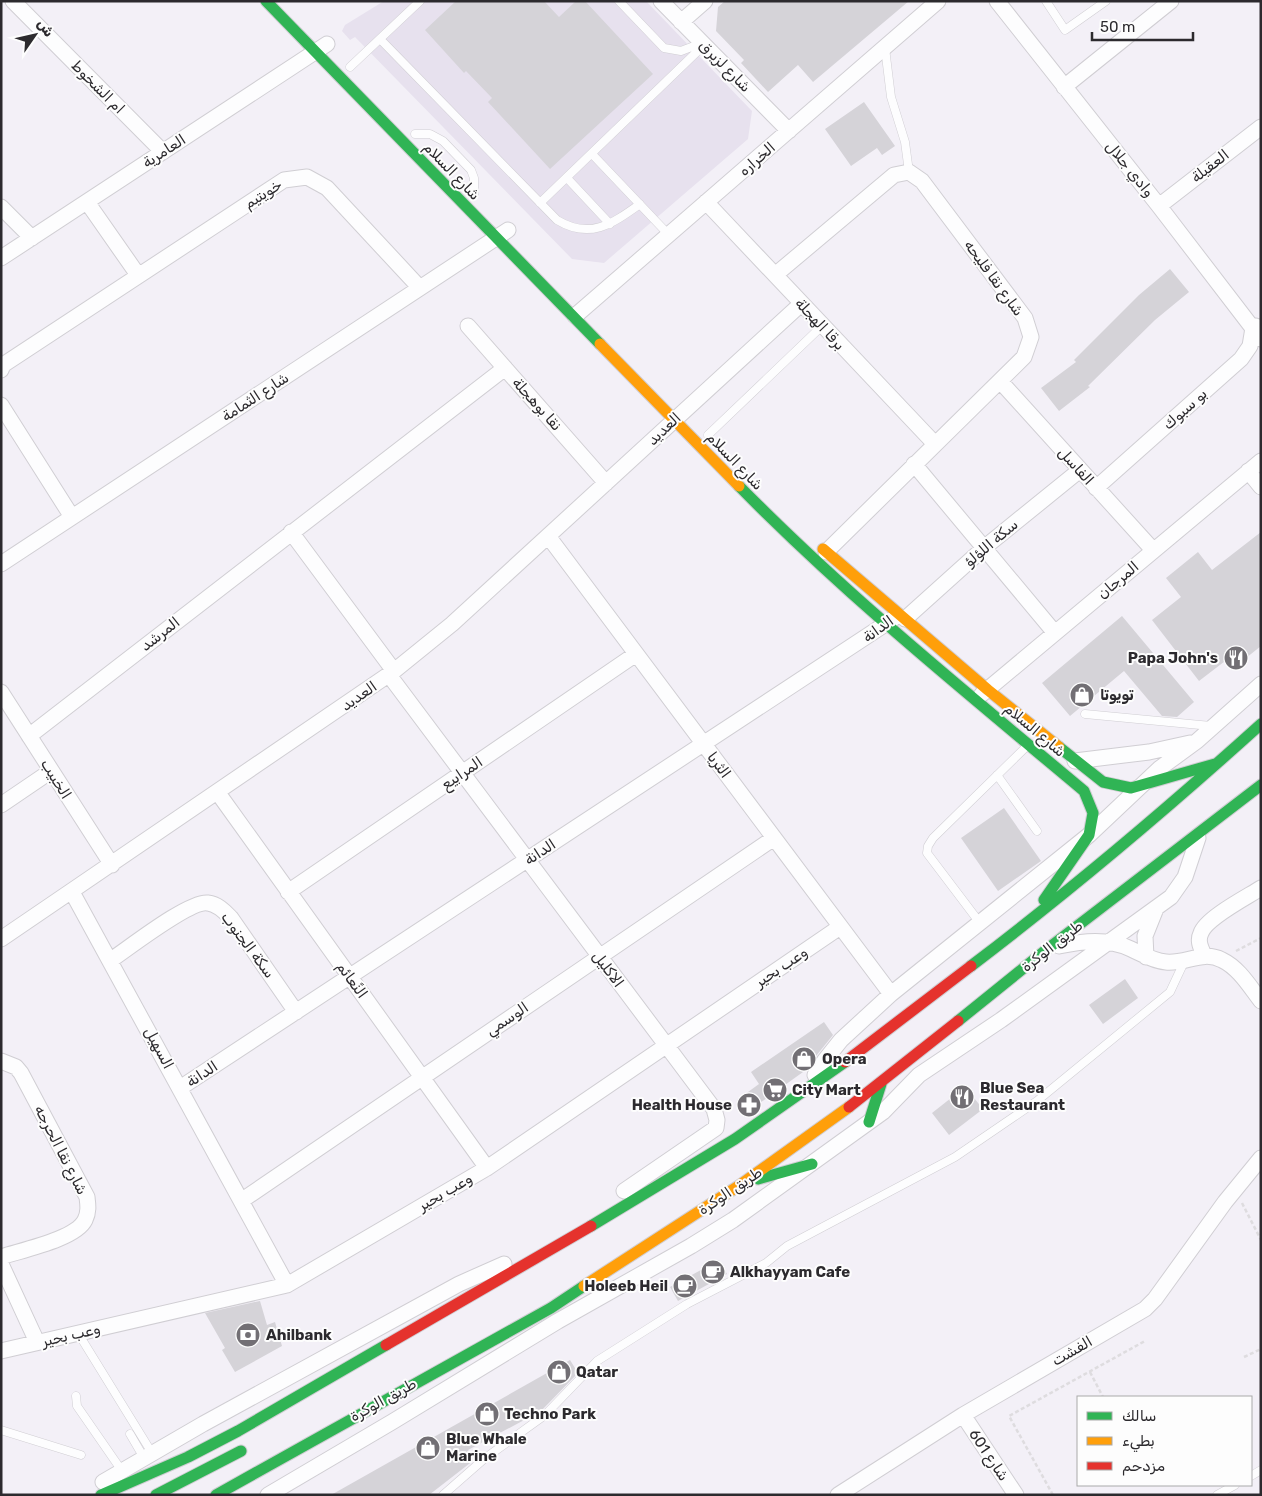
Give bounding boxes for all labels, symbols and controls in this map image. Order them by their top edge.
north arrow [10,10,60,60]
scale bar [1092,10,1193,42]
text: ش [33,16,58,40]
text: 50 m [1100,18,1135,36]
street label: شارع لزيرق [694,36,755,97]
street label: ام الشخوط [67,57,128,118]
street label: العامرية [139,130,189,172]
street label: وادي جلال [1101,137,1158,201]
street label: شارع السلام [418,138,484,205]
street label: الخراره [735,138,779,180]
street label: العقيلة [1187,146,1233,186]
street label: خويتيم [241,175,286,213]
street label: شارع نقا فليحه [959,237,1028,321]
street label: برقا الهجلة [791,294,849,354]
street label: شارع الثمامة [218,369,293,427]
street label: نقا بوهجلة [508,374,566,434]
street label: بو سبوك [1159,385,1211,433]
street label: العديد [643,409,685,449]
street label: شارع السلام [701,428,767,495]
street label: الفاسل [1054,443,1098,489]
street label: سكة اللؤلؤ [960,515,1022,571]
street label: المرجان [1094,557,1142,603]
street label: الدانة [859,612,897,646]
street label: المرشد [137,613,183,655]
restaurant icon: Papa John's [1223,645,1249,671]
place label: Papa John's [1128,649,1218,667]
street label: العديد [338,677,380,715]
shop icon: تويوتا [1069,682,1095,708]
place label: تويوتا [1100,686,1135,704]
street label: شارع السلام [1000,699,1069,762]
street label: الثريا [703,748,735,782]
street label: المرابيع [438,753,487,795]
street label: الخبيب [37,756,75,802]
street label: الدانة [521,835,559,869]
street label: سكة الجنوب [217,908,279,982]
street label: طريق الوكرة [1018,916,1086,976]
street label: وعب بحير [751,943,811,992]
street label: الاكليل [588,947,628,991]
street label: النًعائم [332,958,371,1002]
street label: الوسمي [482,998,533,1042]
street label: السهيل [141,1024,177,1072]
shop icon: Opera [791,1046,817,1072]
place label: Opera [822,1050,867,1068]
street label: الدانة [183,1057,221,1091]
supermarket icon: City Mart [762,1077,788,1103]
place label: Blue Sea Restaurant [980,1079,1065,1114]
place label: City Mart [792,1081,861,1099]
restaurant icon: Blue Sea Restaurant [949,1084,975,1110]
pharmacy icon: Health House [736,1092,762,1118]
place label: Health House [632,1096,732,1114]
street label: شارع نقا الحرجه [29,1102,91,1199]
street label: طريق الوكرة [695,1163,765,1219]
street label: وعب بحير [414,1169,476,1216]
cafe icon: Alkhayyam Cafe [700,1259,726,1285]
place label: Alkhayyam Cafe [730,1263,850,1281]
cafe icon: Holeeb Heil [672,1273,698,1299]
place label: Holeeb Heil [584,1277,668,1295]
street label: وعب بحير [39,1320,102,1352]
bank icon: Ahilbank [235,1322,261,1348]
place label: Ahilbank [266,1326,332,1344]
street label: الفشت [1048,1332,1096,1370]
shop icon: Qatar [546,1359,572,1385]
place label: Qatar [576,1363,618,1381]
street label: طريق الوكرة [347,1374,419,1426]
legend [1077,1396,1252,1486]
shop icon: Techno Park [474,1401,500,1427]
place label: Techno Park [504,1405,596,1423]
text: سالك [1122,1407,1157,1425]
street label: شارع 601 [964,1426,1013,1485]
place label: Blue Whale Marine [446,1430,527,1465]
text: بطيء [1122,1432,1155,1453]
shop icon: Blue Whale Marine [415,1435,441,1461]
text: مزدحم [1122,1457,1165,1476]

